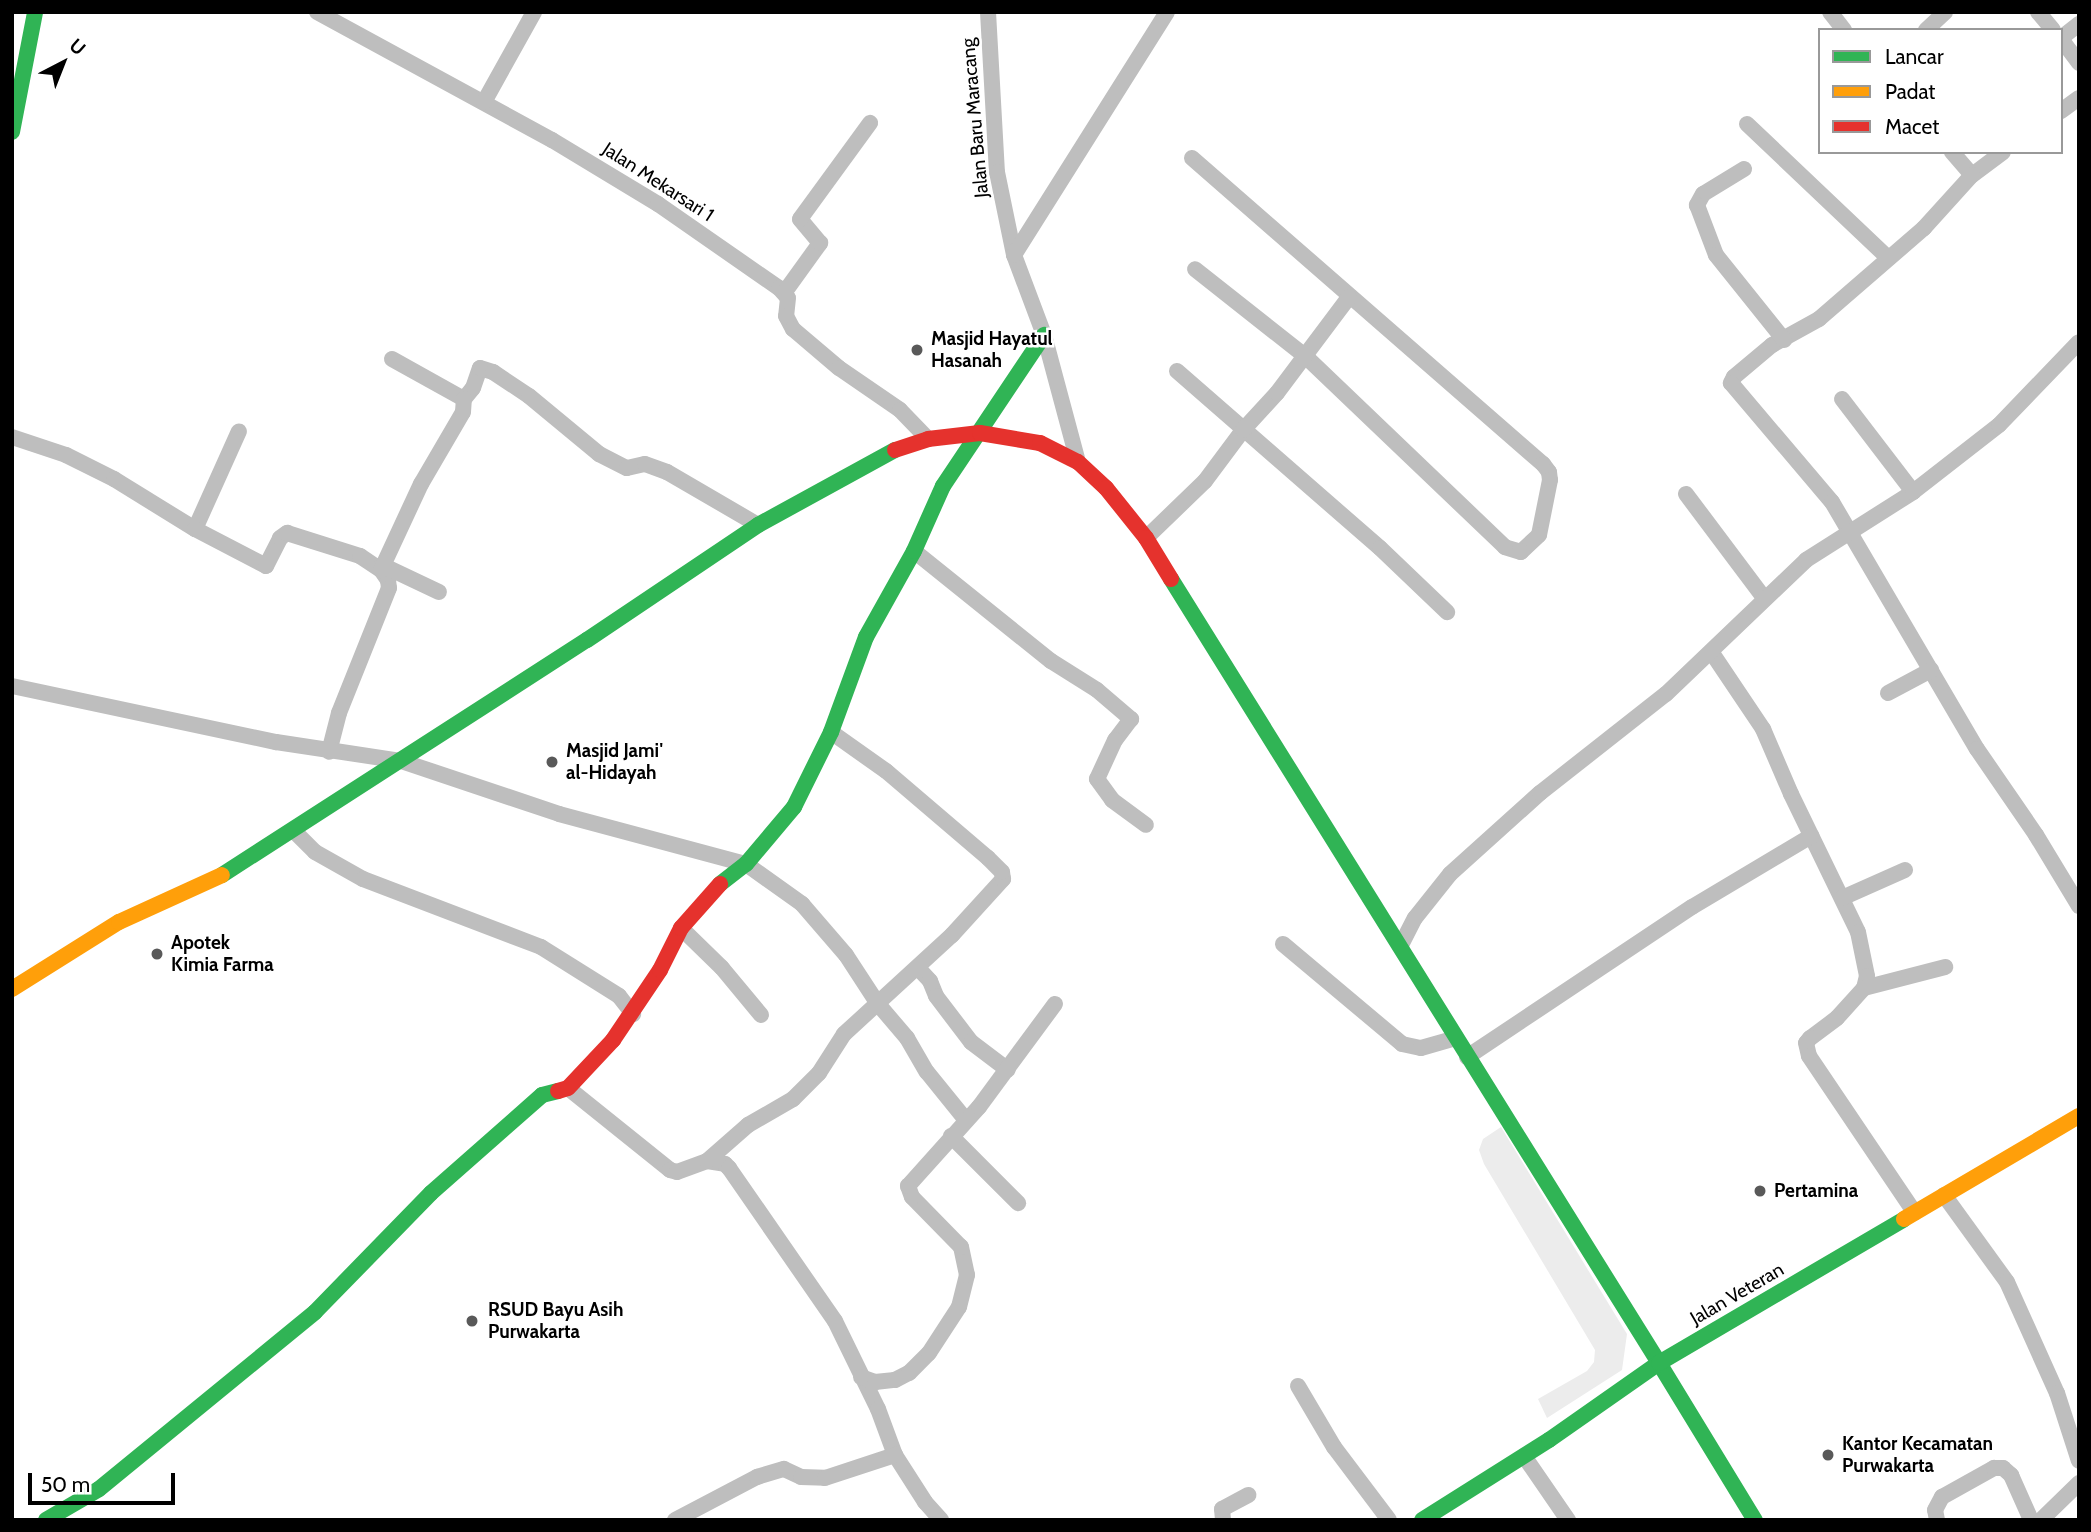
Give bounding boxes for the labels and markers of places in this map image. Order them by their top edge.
place label: Masjid Hayatul Hasanah [931,328,1053,372]
marker: Masjid Hayatul Hasanah [909,342,925,358]
place label: Masjid Jami' al-Hidayah [566,740,663,784]
marker: Masjid Jami' al-Hidayah [544,754,560,770]
place label: Apotek Kimia Farma [171,932,274,976]
marker: Apotek Kimia Farma [149,946,165,962]
place label: Pertamina [1774,1180,1858,1202]
marker: Pertamina [1752,1183,1768,1199]
place label: RSUD Bayu Asih Purwakarta [488,1299,623,1343]
marker: RSUD Bayu Asih Purwakarta [462,1311,482,1331]
place label: Kantor Kecamatan Purwakarta [1842,1433,1993,1477]
marker: Kantor Kecamatan Purwakarta [1820,1447,1836,1463]

